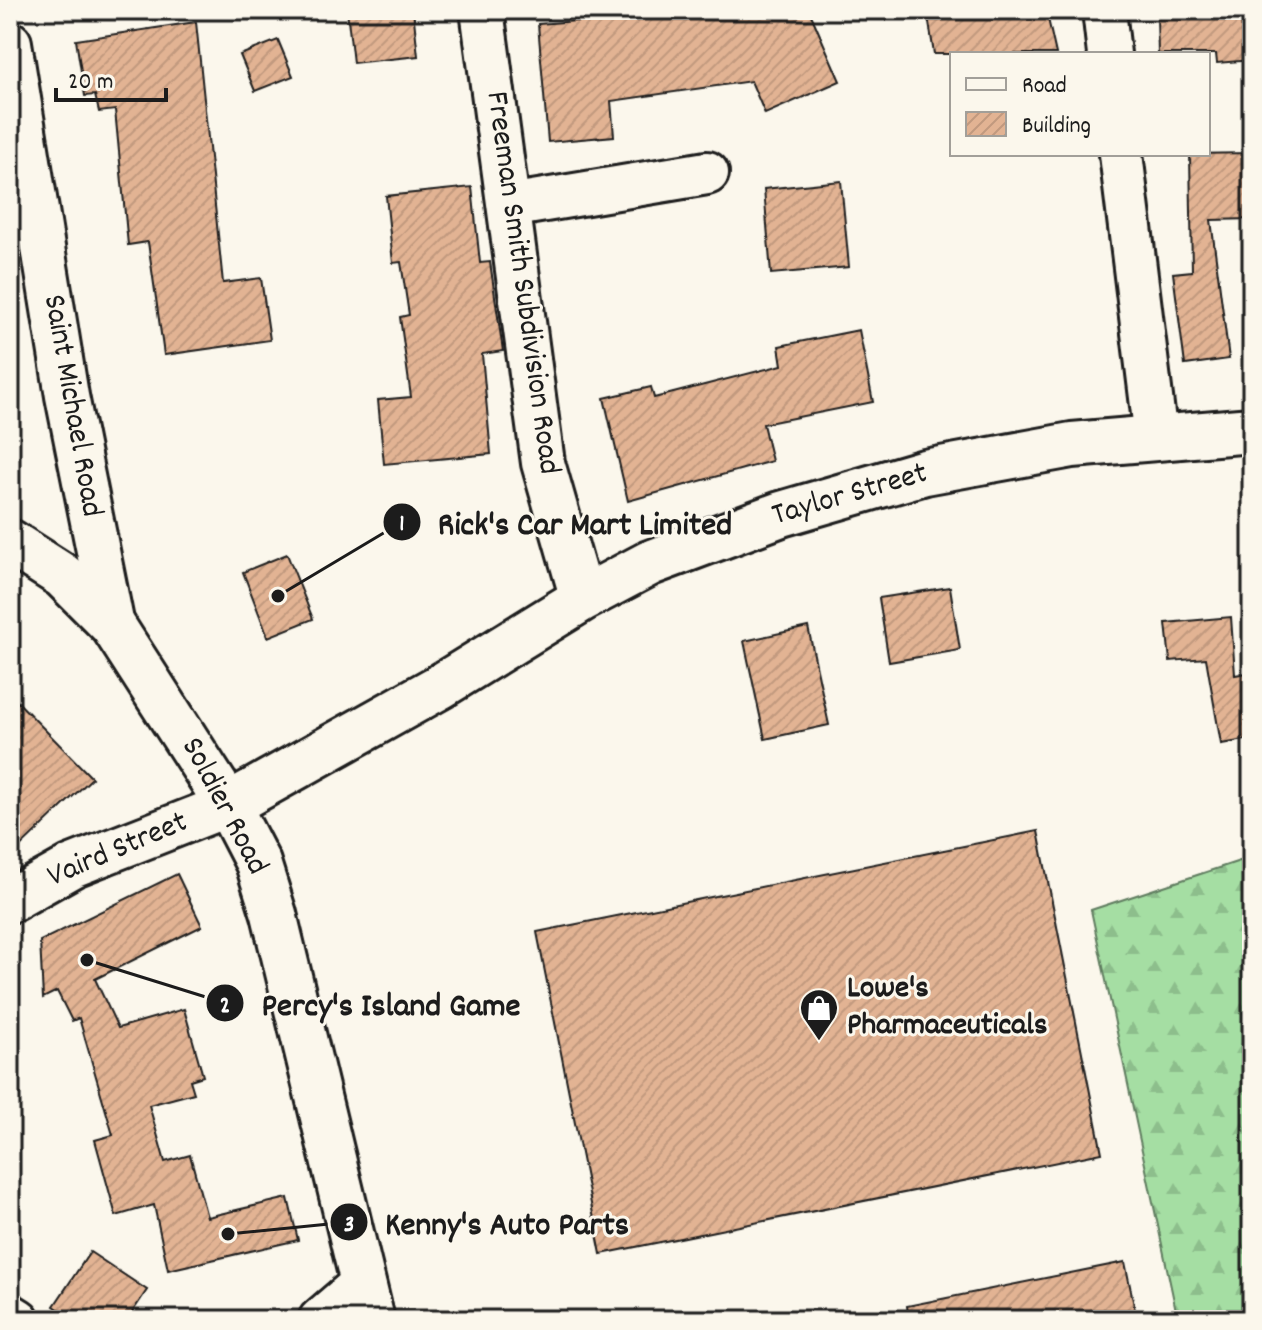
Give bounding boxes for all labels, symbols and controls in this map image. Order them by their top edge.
scale bar [56,52,166,102]
legend [950,52,1210,156]
text: 20 m [68,66,114,100]
text: Road [1022,70,1067,104]
street label: Freeman Smith Subdivision Road [471,88,571,478]
text: Building [1022,110,1091,144]
street label: Saint Michael Road [29,291,113,521]
street label: Taylor Street [767,452,933,540]
callout: Rick's Car Mart Limited [382,493,748,551]
text: Rick's Car Mart Limited [438,503,732,552]
text: 1 [399,508,405,542]
street label: Soldier Road [167,730,279,884]
street label: Vaird Street [41,801,195,901]
place label: Lowe's Pharmaceuticals [847,967,1047,1050]
callout: Percy's Island Game [205,974,536,1032]
text: Percy's Island Game [261,984,521,1033]
shop icon: Lowe's Pharmaceuticals [798,987,840,1042]
text: 2 [220,990,230,1024]
callout: Kenny's Auto Parts [329,1193,645,1251]
text: Kenny's Auto Parts [385,1203,629,1252]
text: 3 [344,1209,354,1243]

